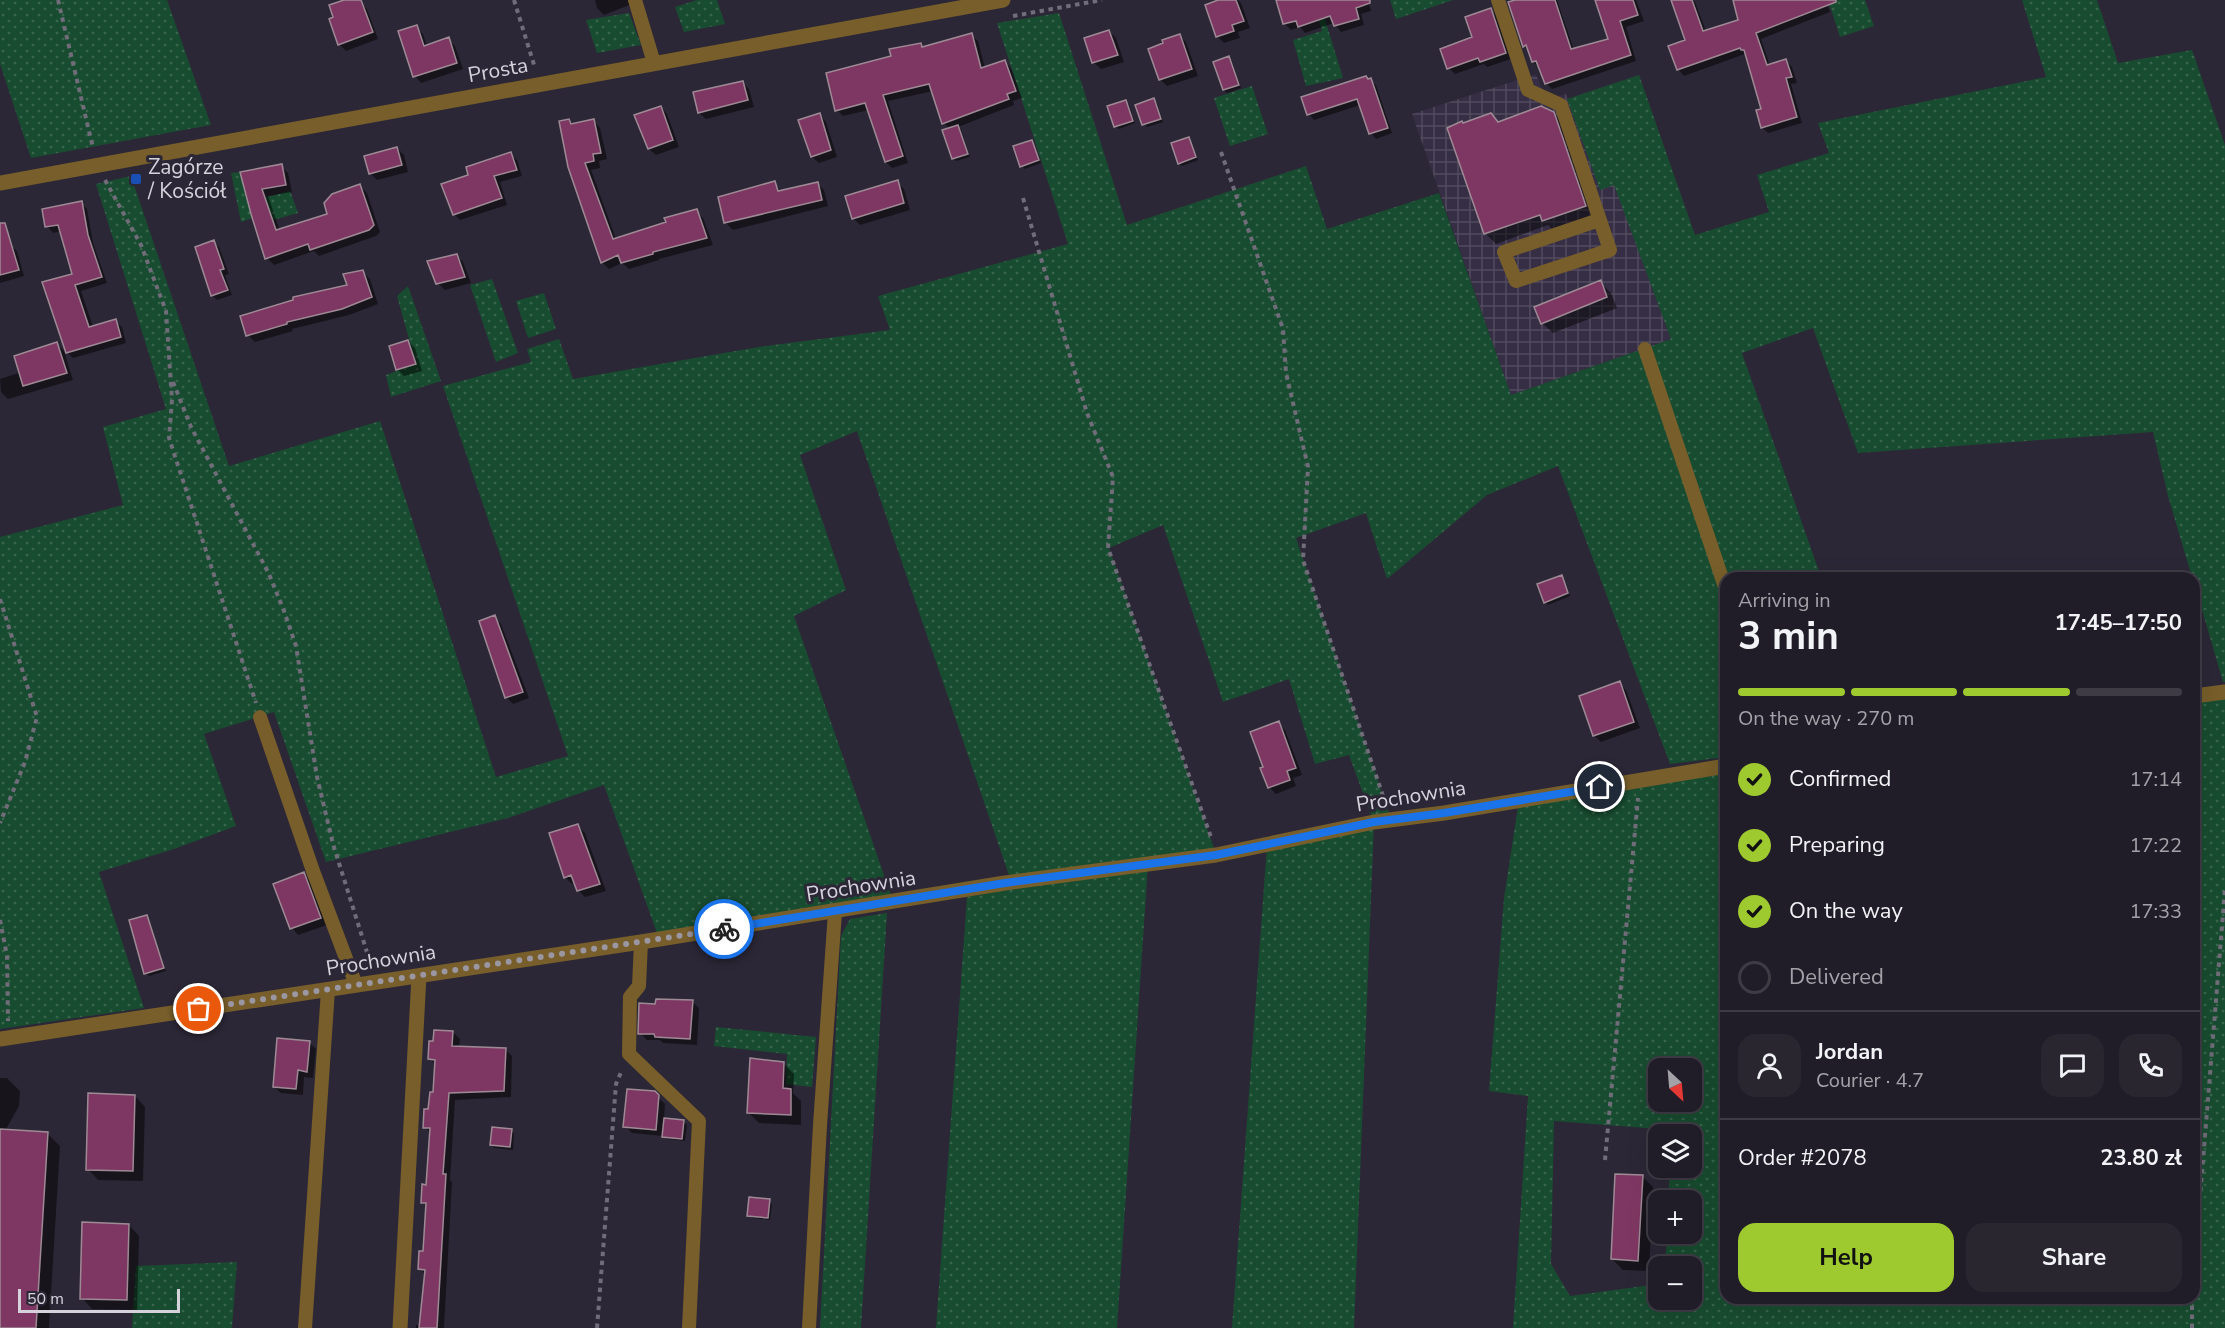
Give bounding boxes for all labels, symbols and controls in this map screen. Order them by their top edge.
street label: Prosta [466,51,530,89]
place label: Zagórze / Kościół [147,153,227,205]
marker: Zagórze / Kościół [129,172,143,186]
text: Arriving in [1738,587,1831,614]
text: 17:45–17:50 [2054,608,2182,638]
text: 3 min [1738,610,1839,663]
text: On the way · 270 m [1738,705,1914,732]
pin [1574,761,1625,812]
icon: check [1738,763,1771,796]
text: Confirmed [1789,764,1891,794]
text: 17:14 [2129,766,2182,793]
icon: home [1583,770,1616,803]
street label: Prochownia [1354,773,1468,819]
icon: check [1738,829,1771,862]
text: Preparing [1789,830,1885,860]
text: 17:22 [2129,832,2182,859]
street label: Prochownia [804,863,918,909]
icon: check [1738,895,1771,928]
text: On the way [1789,896,1903,926]
text: 17:33 [2129,898,2182,925]
courier [694,899,754,959]
icon: bike [708,913,741,946]
street label: Prochownia [324,937,438,983]
text: Delivered [1789,962,1884,992]
pin [173,983,224,1034]
icon: bag [182,992,215,1025]
button: person [1738,1034,1801,1097]
button: chat [2041,1034,2104,1097]
button: phone [2119,1034,2182,1097]
text: Jordan [1816,1037,1883,1067]
north arrow [1648,1058,1702,1112]
map controls [1648,1058,1702,1310]
text: Courier · 4.7 [1816,1067,1924,1094]
button: layers [1648,1124,1702,1178]
text: Order #2078 [1738,1143,1867,1173]
text: 23.80 zł [2100,1143,2182,1173]
button: + [1648,1190,1702,1244]
button: Help [1738,1223,1954,1292]
button: Share [1966,1223,2182,1292]
button: − [1648,1256,1702,1310]
scale bar [18,1286,180,1314]
text: 50 m [27,1288,64,1310]

